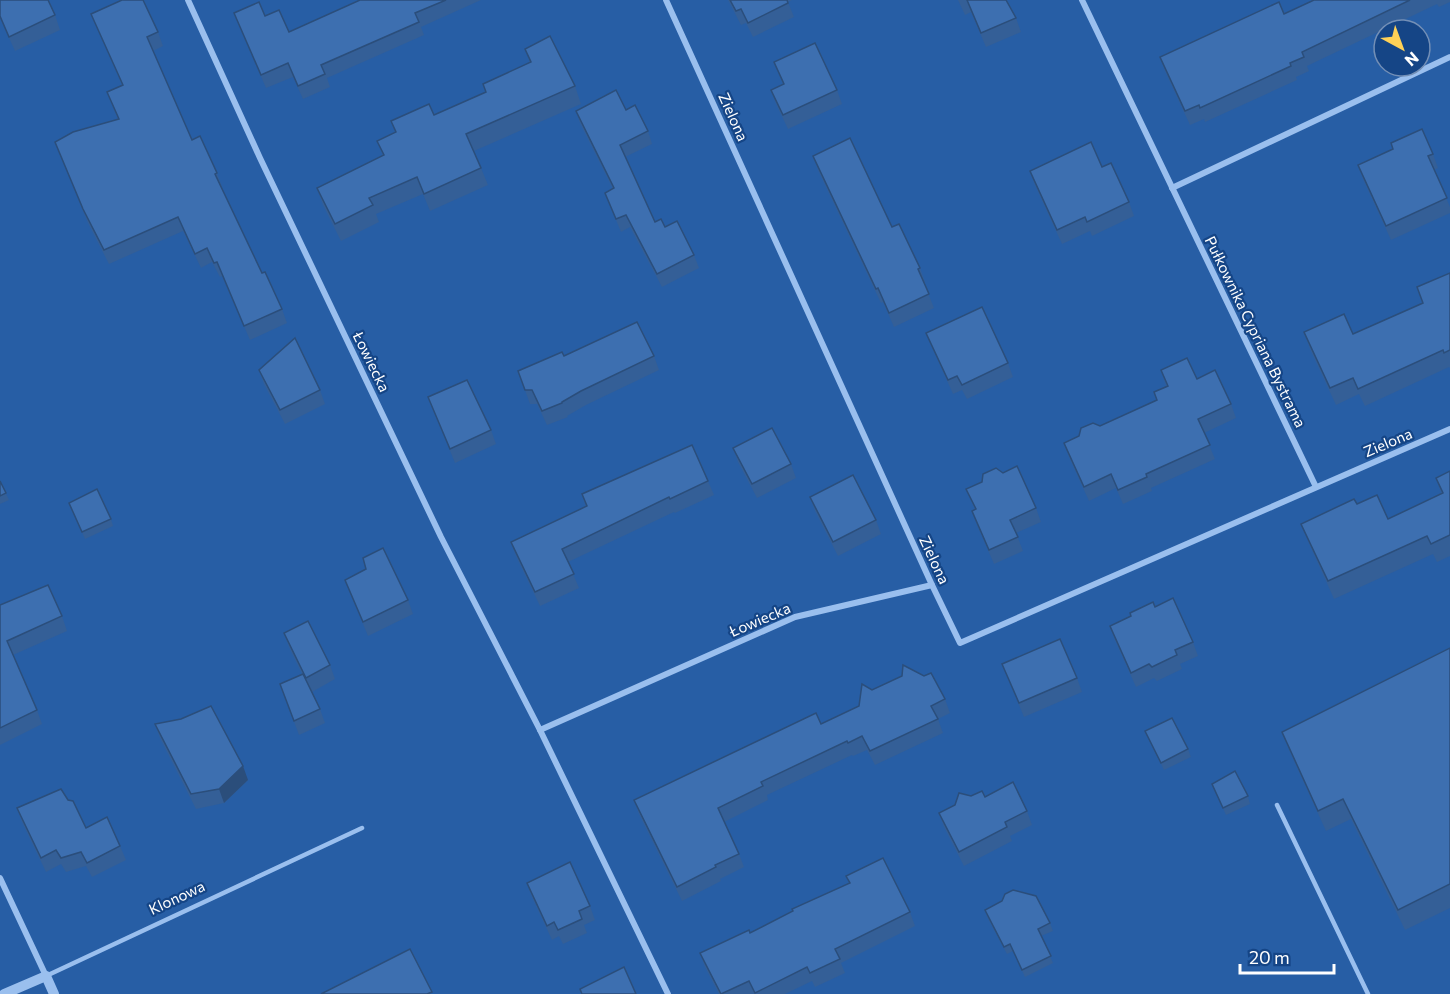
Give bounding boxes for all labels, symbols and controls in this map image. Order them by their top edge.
north arrow [1372,18,1432,78]
text: N [1401,49,1423,71]
street label: Zielona [715,90,753,144]
street label: Pułkownika Cypriana Bystrama [1202,233,1310,430]
street label: Łowiecka [349,328,394,395]
street label: Zielona [1361,424,1415,460]
street label: Zielona [916,533,954,587]
street label: Łowiecka [725,598,793,640]
street label: Klonowa [146,876,207,918]
scale bar [1240,937,1334,975]
text: 20 m [1249,946,1290,968]

